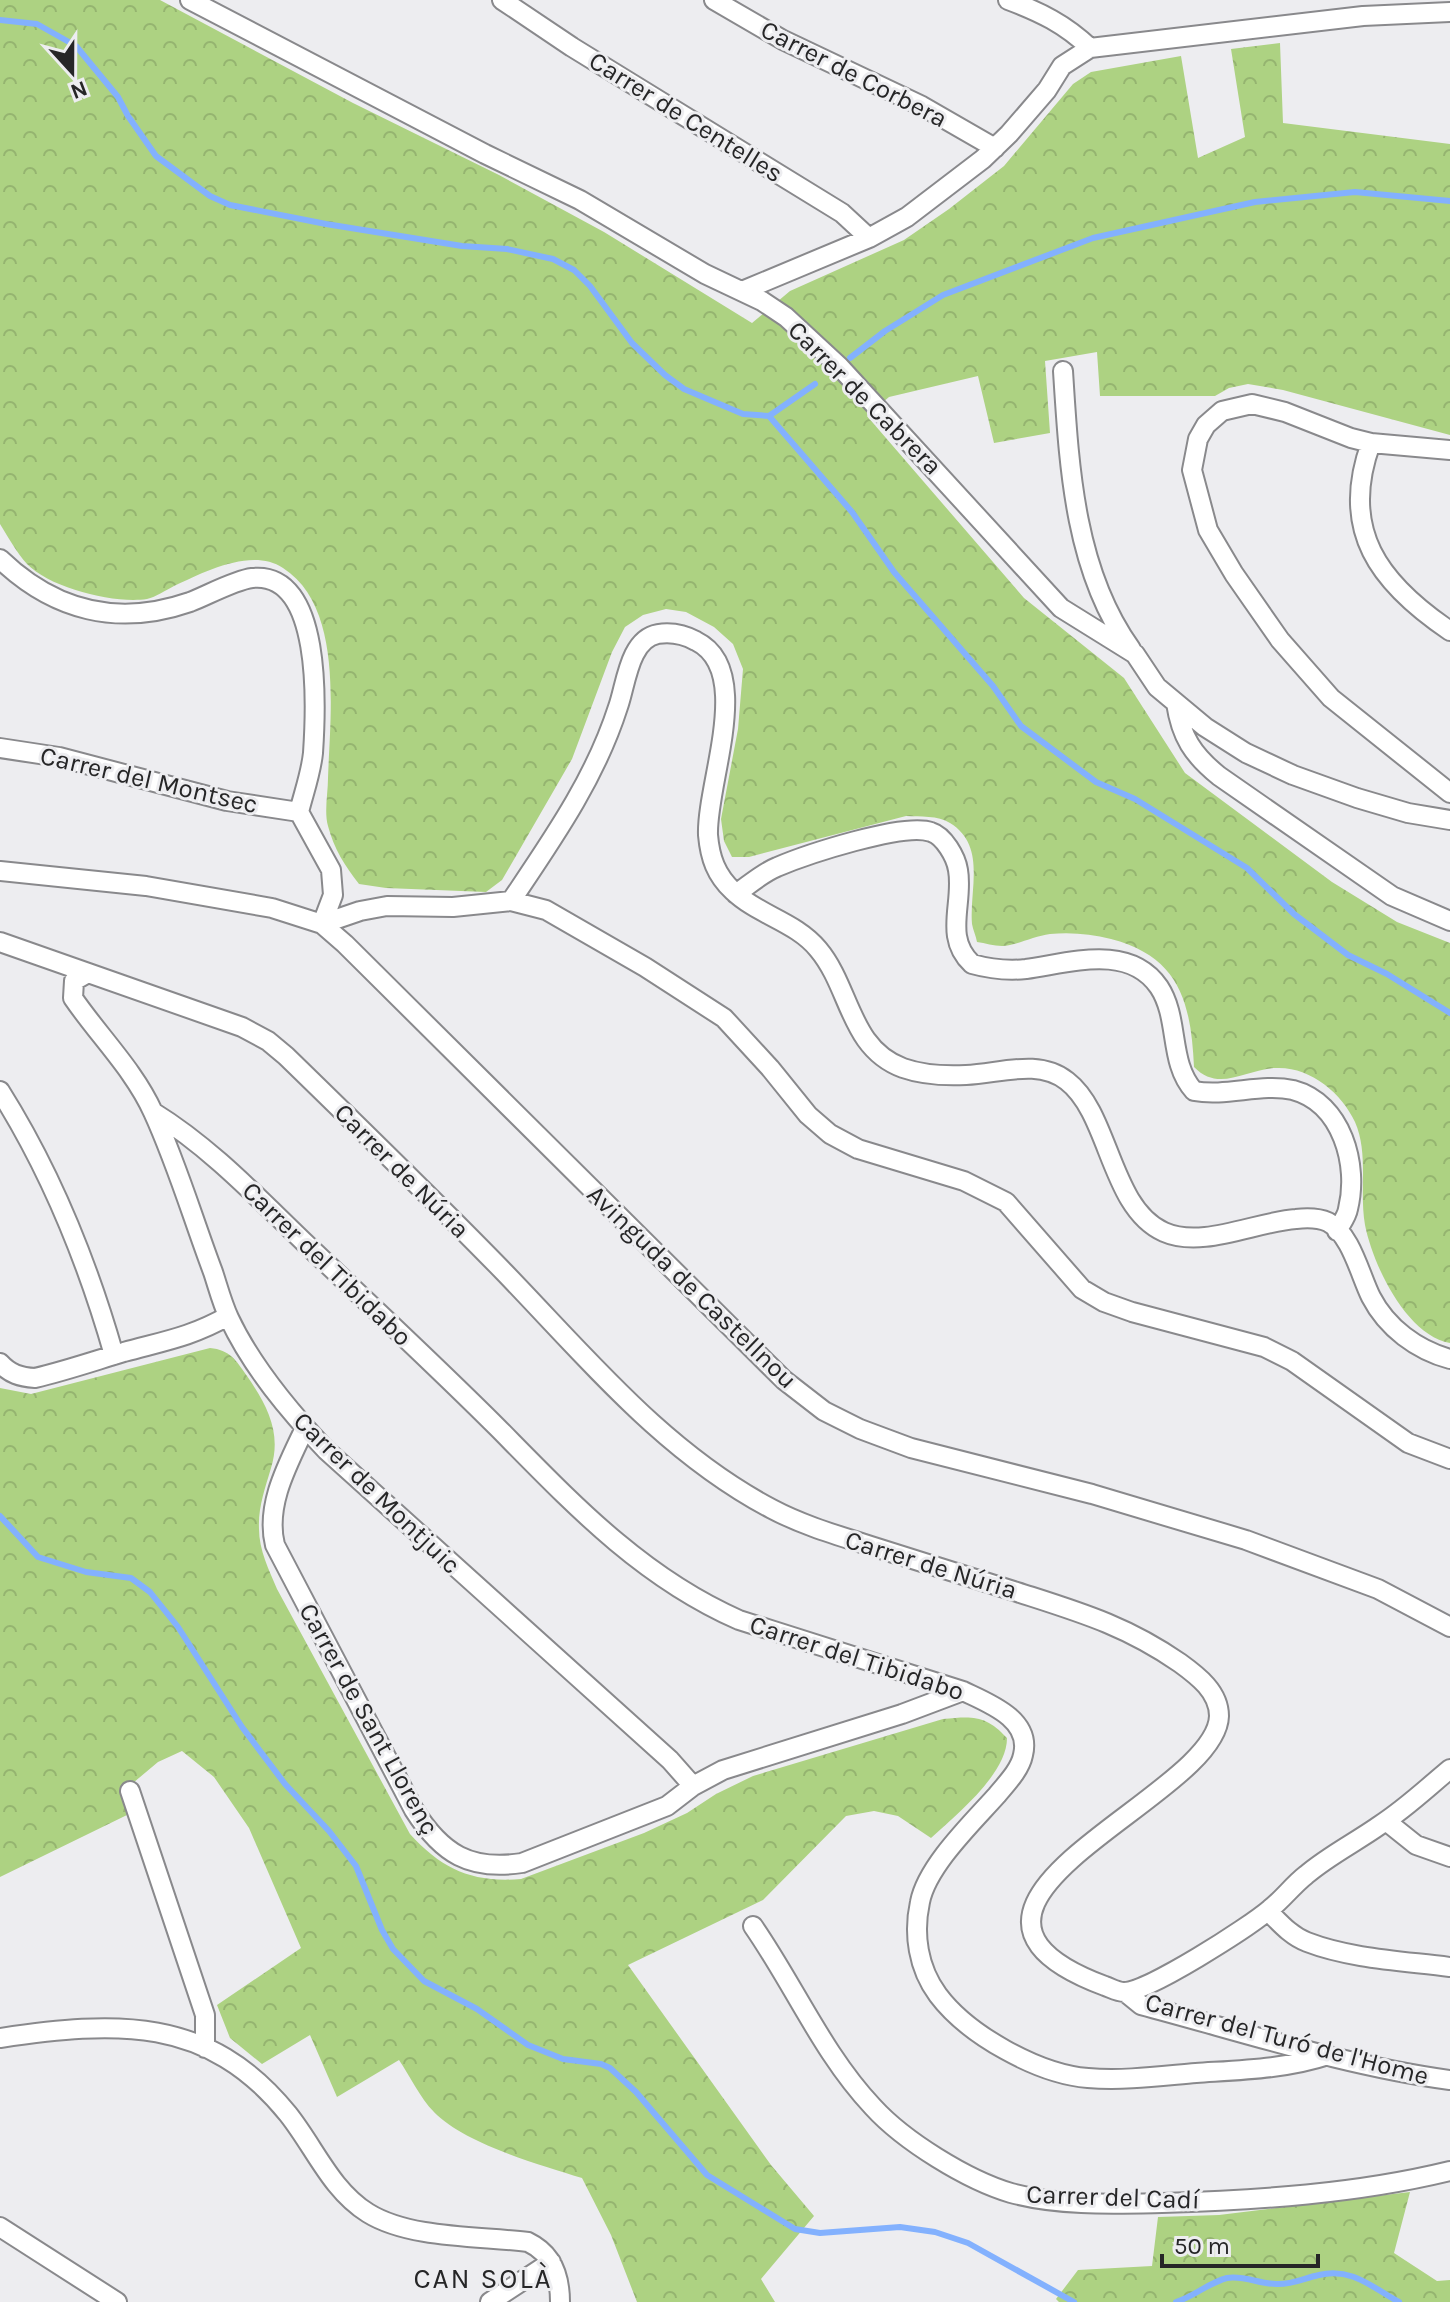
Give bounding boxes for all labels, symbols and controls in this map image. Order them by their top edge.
street label: Carrer de Corbera [756,14,952,134]
north arrow [32,32,112,112]
street label: Carrer de Centelles [583,45,789,189]
text: N [67,75,91,105]
street label: Carrer de Cabrera [782,315,948,481]
street label: Carrer del Montsec [37,740,261,820]
street label: Carrer de Núria [328,1097,476,1245]
street label: Carrer del Tibidabo [236,1175,418,1353]
street label: Avinguda de Castellnou [581,1179,803,1395]
street label: Carrer de Montjuic [287,1406,467,1580]
street label: Carrer de Núria [841,1524,1021,1606]
street label: Carrer de Sant Llorenç [292,1598,446,1840]
street label: Carrer del Tibidabo [746,1609,968,1707]
street label: Carrer del Turó de l'Home [1142,1986,1432,2092]
street label: Carrer del Cadí [1026,2178,1201,2216]
scale bar [1162,2218,1318,2268]
text: 50 m [1174,2232,1230,2260]
district label: CAN SOLÀ [413,2261,553,2295]

